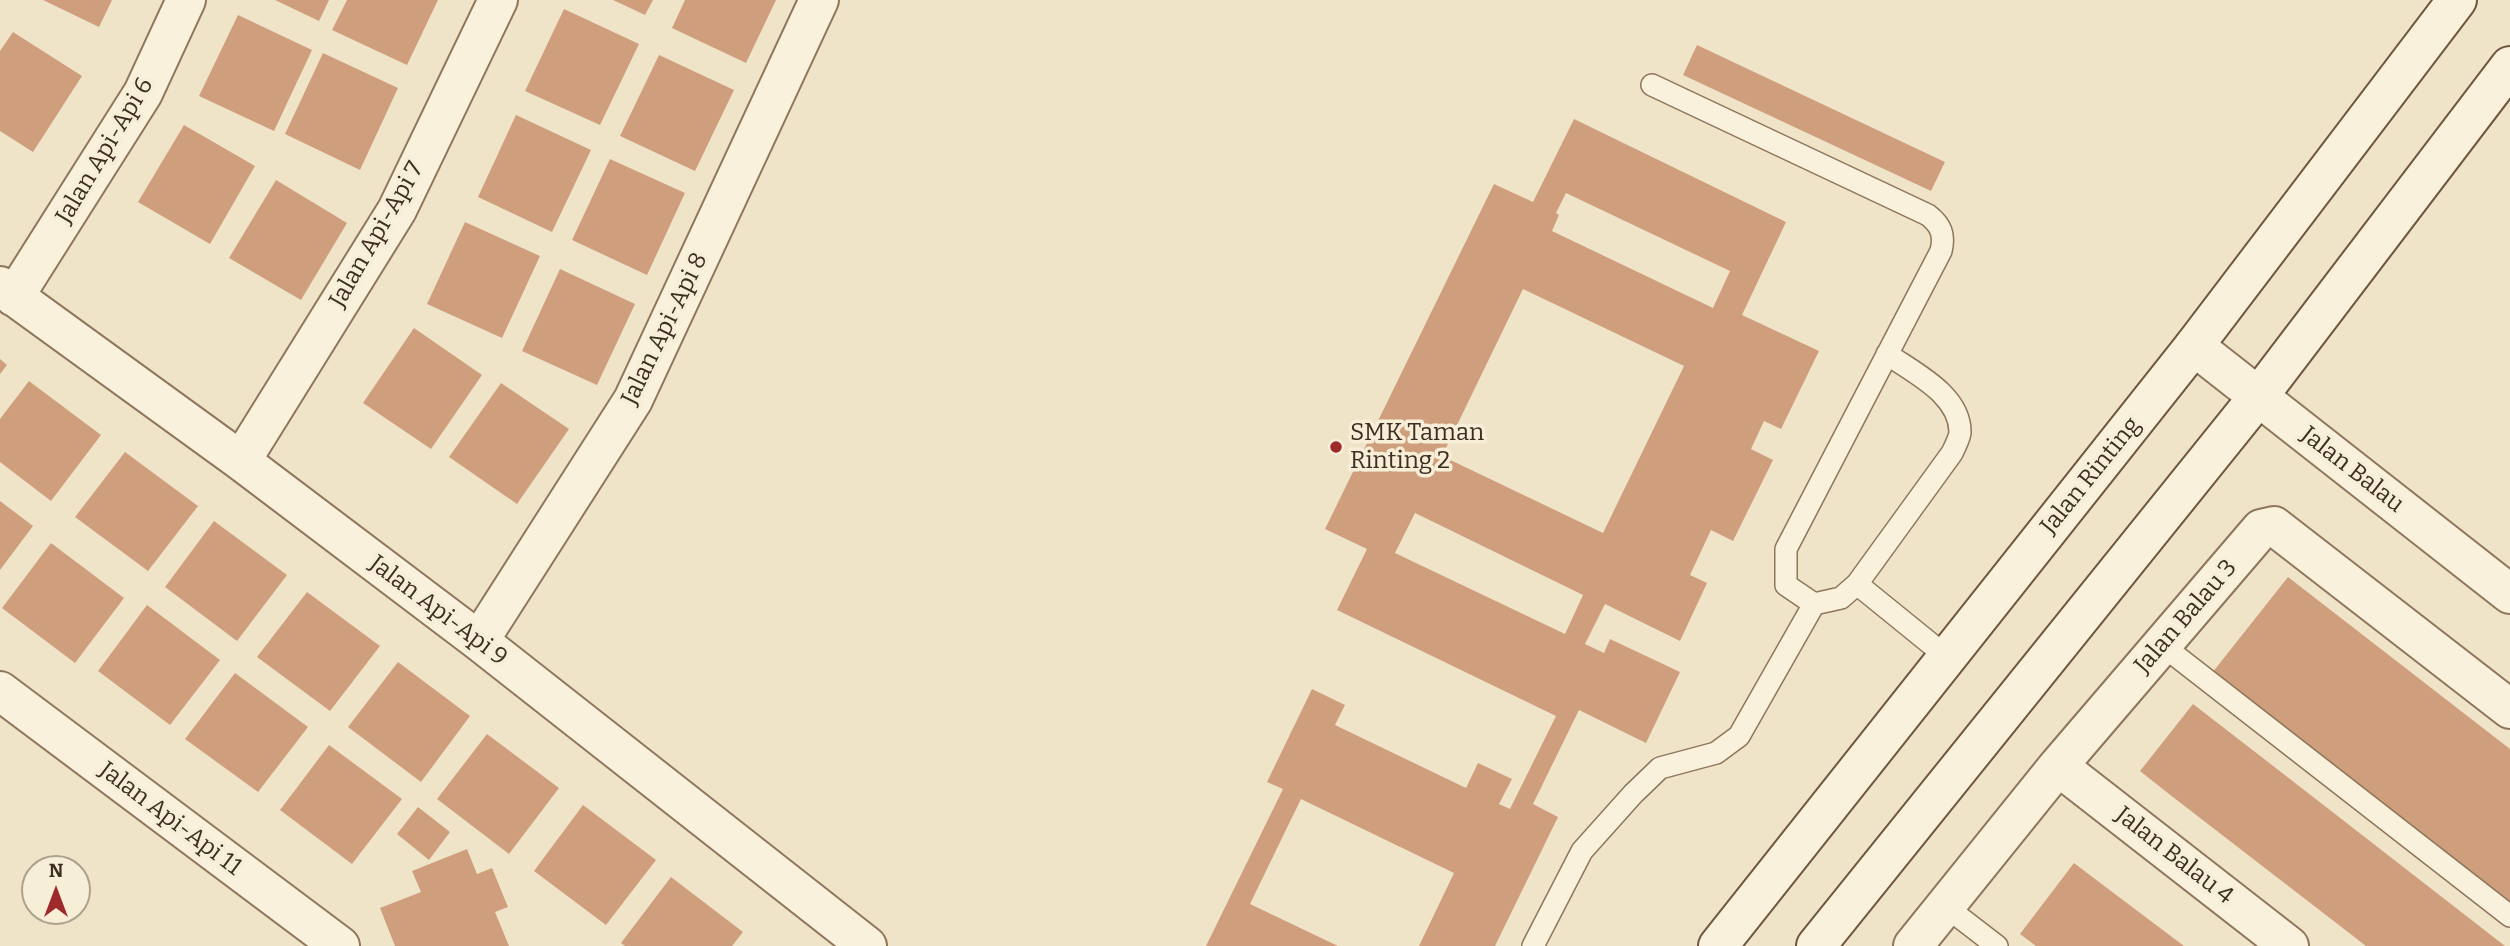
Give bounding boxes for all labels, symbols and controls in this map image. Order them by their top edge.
street label: Jalan Api-Api 6 [50,73,160,229]
street label: Jalan Api-Api 7 [324,157,430,313]
street label: Jalan Api-Api 8 [616,248,714,410]
street label: Jalan Rinting [2035,412,2147,540]
place label: SMK Taman Rinting 2 [1350,419,1484,475]
street label: Jalan Balau [2295,421,2409,519]
marker: SMK Taman Rinting 2 [1328,439,1344,455]
street label: Jalan Api-Api 9 [363,550,513,672]
street label: Jalan Balau 3 [2129,554,2243,680]
street label: Jalan Api-Api 11 [93,756,247,882]
street label: Jalan Balau 4 [2109,801,2239,911]
north arrow [21,855,91,925]
text: N [49,859,63,882]

